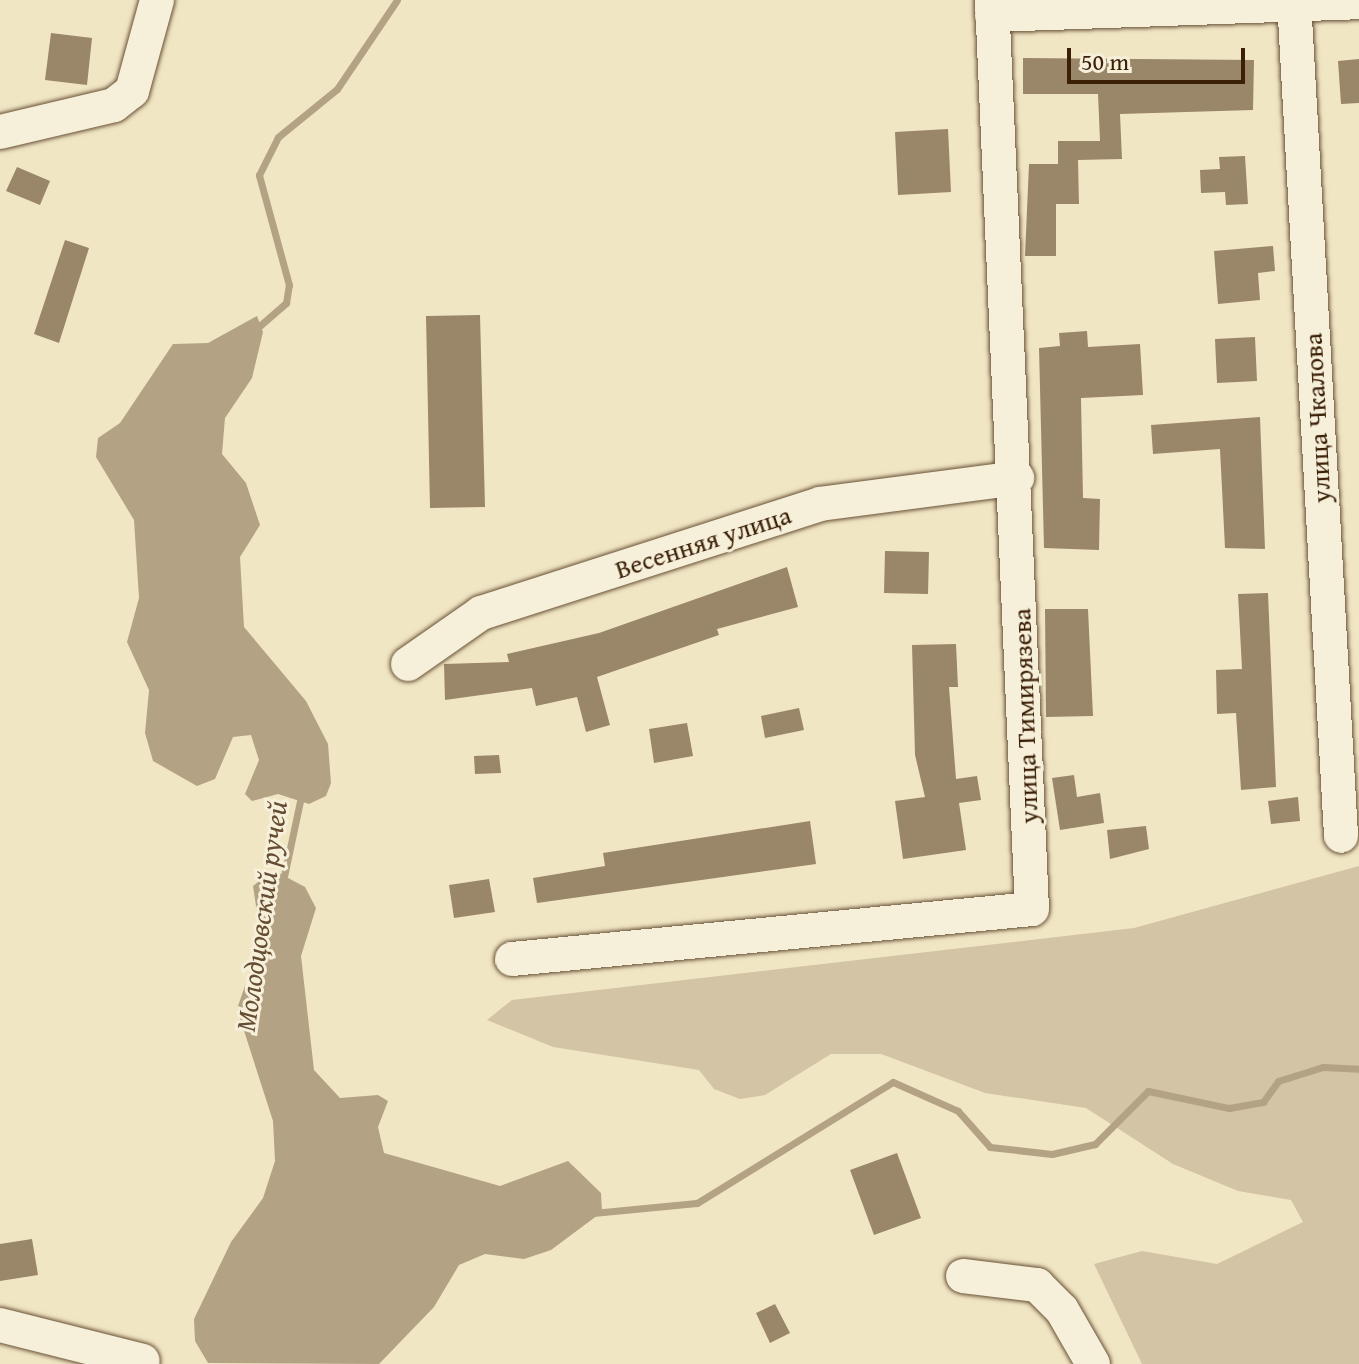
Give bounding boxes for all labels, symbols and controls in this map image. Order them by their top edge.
scale bar [1071,32,1249,82]
text: 50 m [1081,44,1129,79]
street label: улица Чкалова [1297,332,1337,504]
street label: Весенняя улица [611,499,795,585]
street label: улица Тимирязева [1006,608,1044,824]
water label: Молодцовский ручей [228,798,294,1034]

